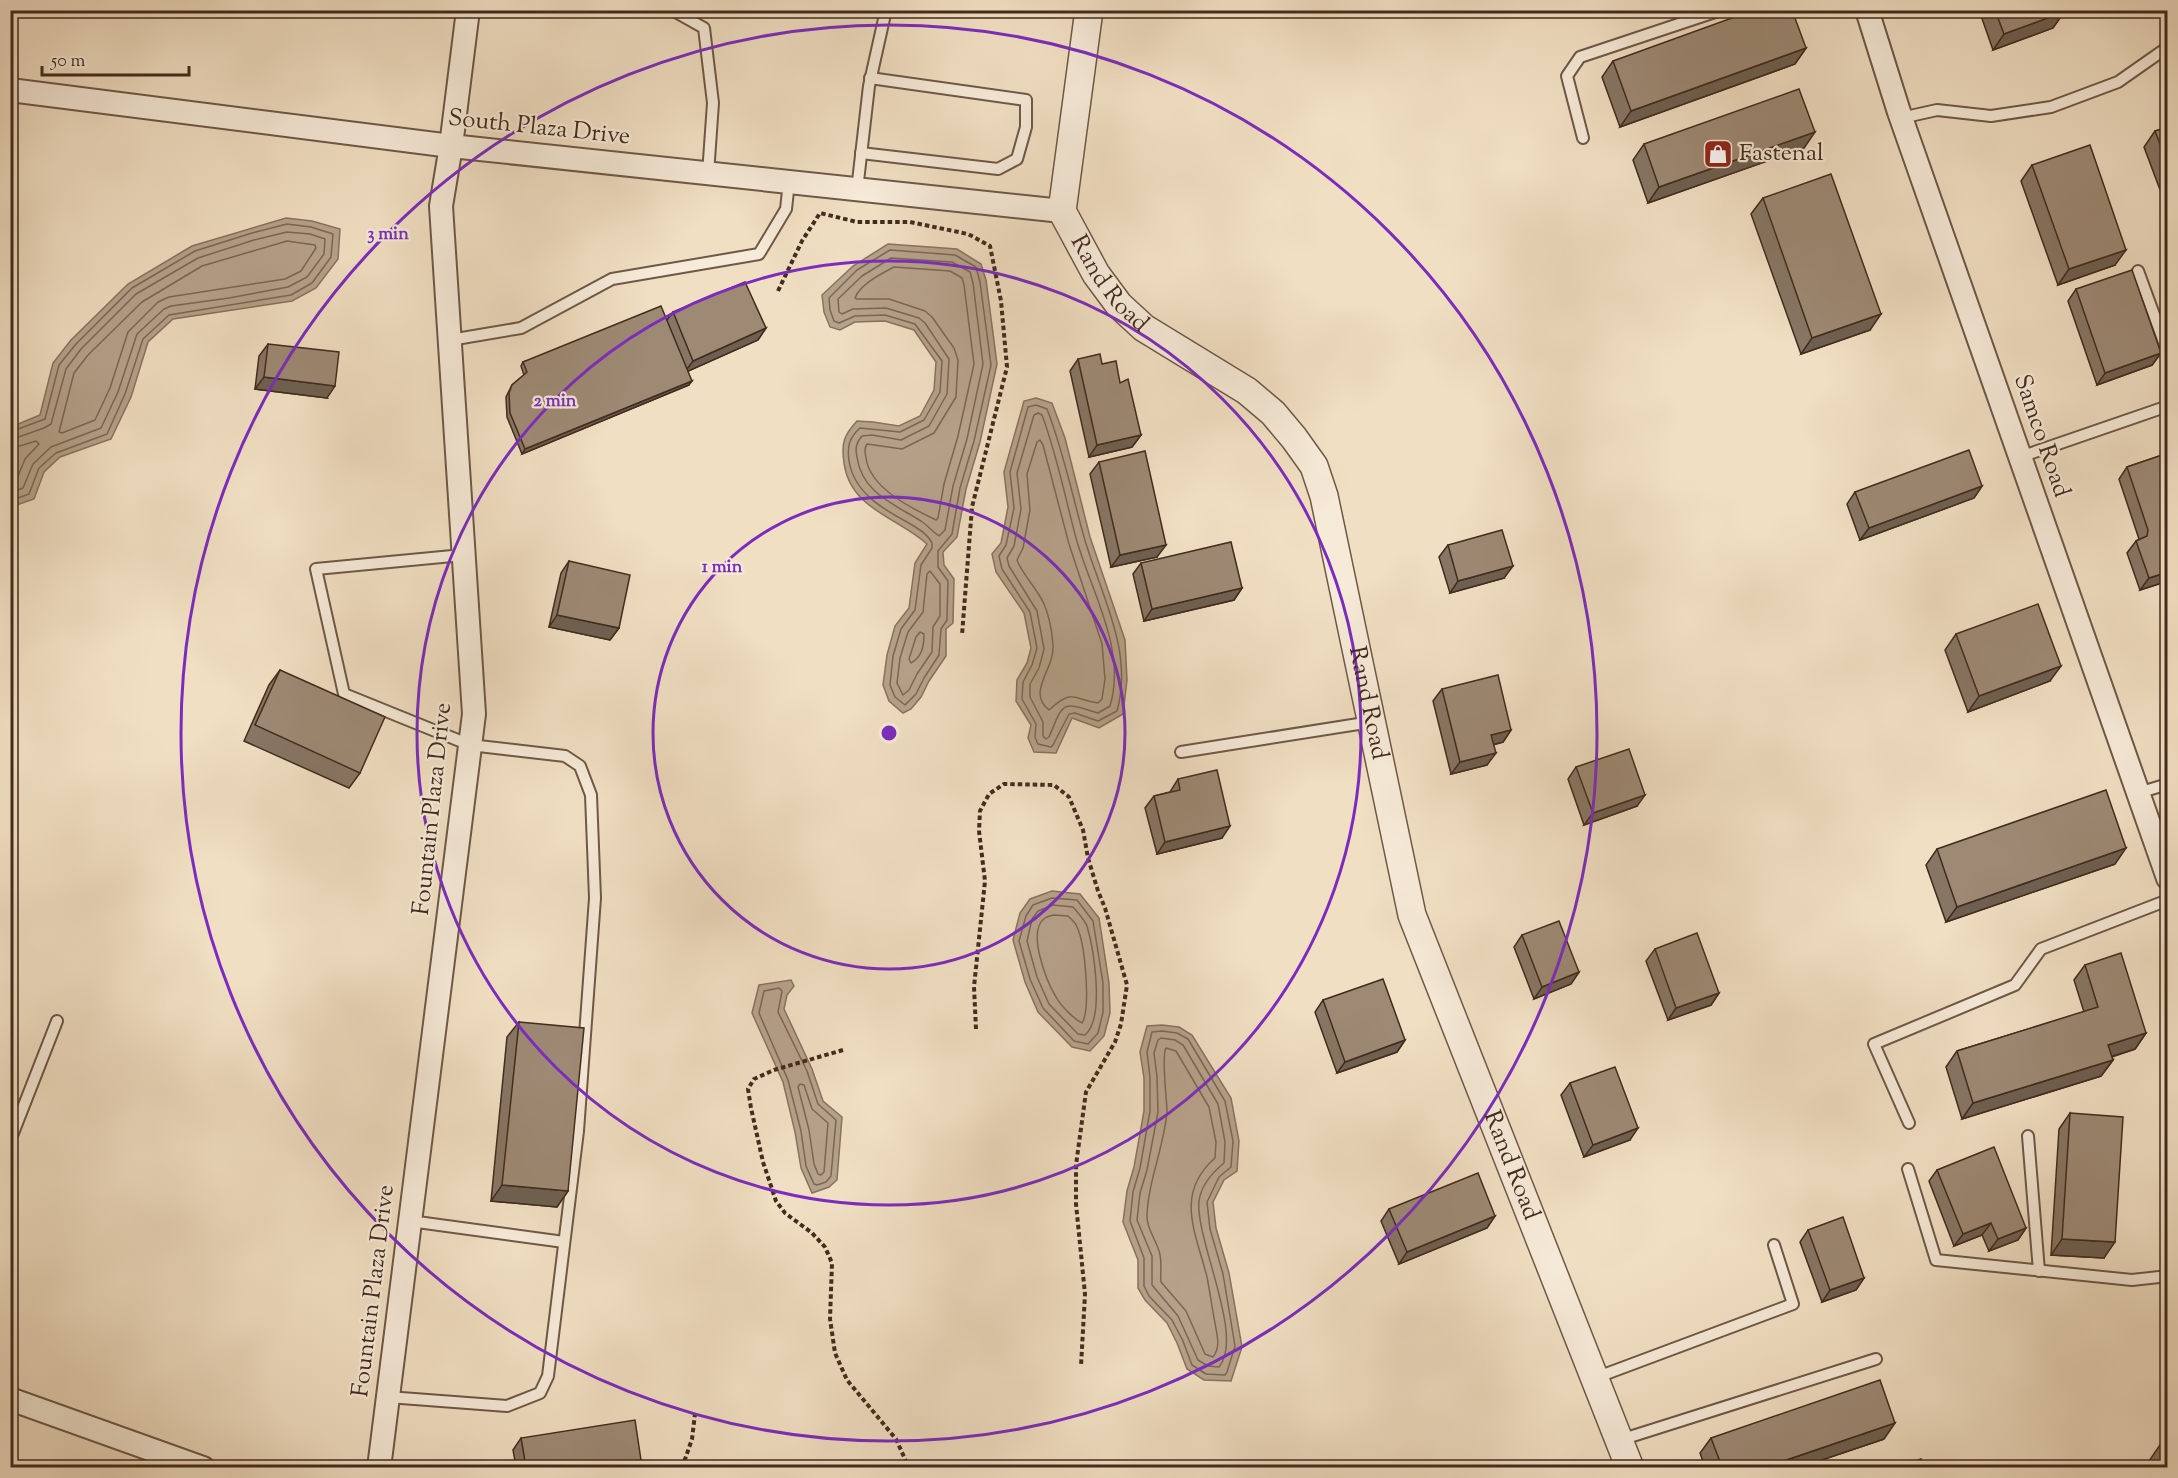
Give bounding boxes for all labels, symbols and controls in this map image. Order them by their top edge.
scale bar [42,39,189,77]
text: 50 m [50,49,86,75]
street label: South Plaza Drive [446,102,632,154]
place label: Fastenal [1739,137,1824,171]
shop icon: Fastenal [1702,138,1734,170]
text: 3 min [367,222,409,248]
street label: Rand Road [1061,229,1156,341]
street label: Samco Road [2004,370,2078,502]
text: 2 min [534,389,577,415]
text: 1 min [702,555,743,581]
street label: Rand Road [1339,643,1396,763]
street label: Fountain Plaza Drive [405,701,461,917]
centre of rings [879,723,899,743]
street label: Rand Road [1474,1106,1548,1226]
street label: Fountain Plaza Drive [344,1183,404,1399]

